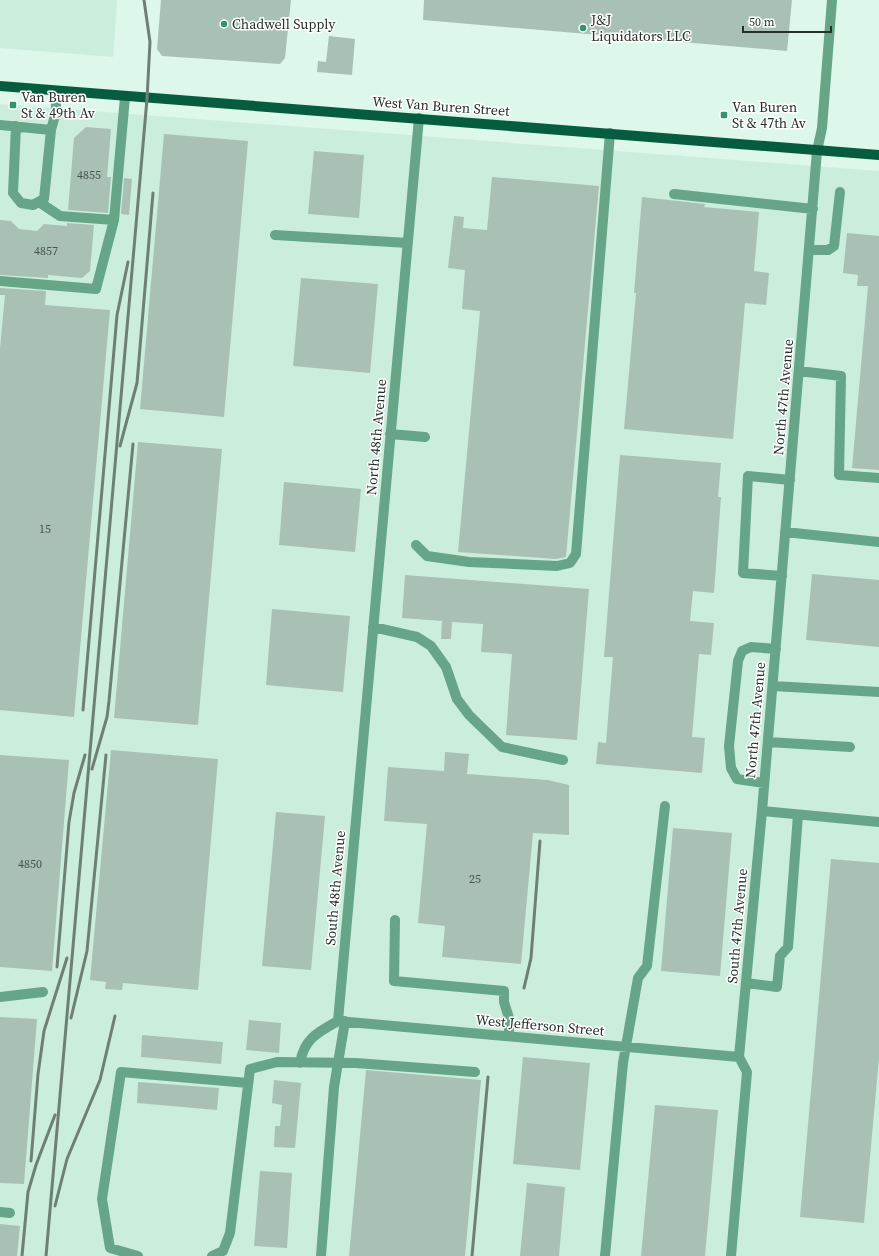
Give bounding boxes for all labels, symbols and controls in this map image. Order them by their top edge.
scale bar [743,8,831,34]
place label: J&J Liquidators LLC [590,10,691,46]
place label: Chadwell Supply [232,14,336,34]
text: 50 m [749,14,775,30]
marker: Chadwell Supply [219,19,229,29]
marker: J&J Liquidators LLC [578,23,588,33]
place label: Van Buren St & 49th Av [21,87,95,123]
street label: West Van Buren Street [372,91,511,121]
place label: Van Buren St & 47th Av [732,97,806,133]
marker: Van Buren St & 49th Av [8,100,18,110]
marker: Van Buren St & 47th Av [719,110,729,120]
house number: 4855 [77,167,101,183]
house number: 4857 [34,243,58,259]
street label: North 47th Avenue [768,338,798,456]
street label: North 48th Avenue [361,378,391,496]
house number: 15 [39,521,51,537]
street label: North 47th Avenue [740,661,770,779]
street label: South 48th Avenue [320,830,350,946]
house number: 4850 [18,856,42,872]
street label: South 47th Avenue [722,868,752,984]
house number: 25 [469,871,481,887]
street label: West Jefferson Street [475,1009,606,1041]

